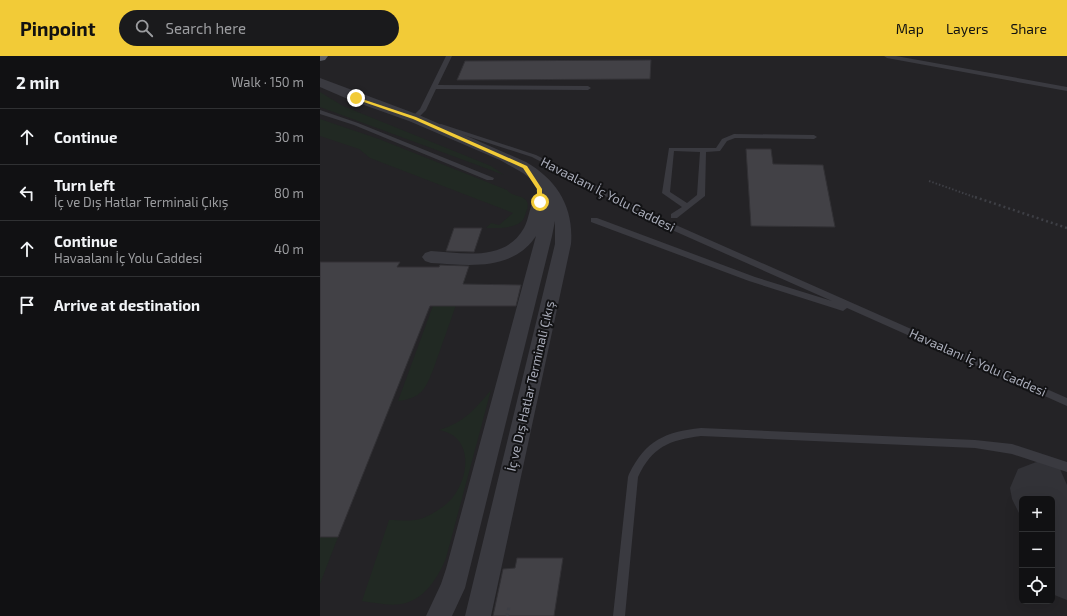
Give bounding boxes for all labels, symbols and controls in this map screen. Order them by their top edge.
search box [119,10,399,46]
text: Pinpoint [20,17,95,40]
icon: search [133,17,155,39]
text: Search here [165,19,246,37]
text: Map [896,20,924,37]
text: Layers [946,20,988,37]
text: Share [1010,20,1047,37]
text: 2 min [16,72,59,92]
text: Walk · 150 m [231,74,304,90]
route end [347,89,365,107]
icon: ahead [16,126,38,148]
text: Continue [54,128,117,146]
text: 30 m [275,129,304,145]
street label: Havaalanı İç Yolu Caddesi [538,153,678,236]
text: Turn left [54,176,115,194]
icon: left [16,182,38,204]
text: 80 m [274,185,304,201]
route start [531,193,549,211]
text: İç ve Dış Hatlar Terminali Çıkış [54,194,228,210]
text: Continue [54,232,117,250]
icon: ahead [16,238,38,260]
text: 40 m [274,241,304,257]
text: Havaalanı İç Yolu Caddesi [54,250,202,266]
icon: arrive [16,294,38,316]
text: Arrive at destination [54,296,200,314]
street label: İç ve Dış Hatlar Terminali Çıkış [503,299,558,473]
street label: Havaalanı İç Yolu Caddesi [907,325,1049,400]
map controls [1019,496,1055,604]
button: + [1019,496,1055,532]
button: − [1019,532,1055,568]
button: locate [1019,568,1055,604]

